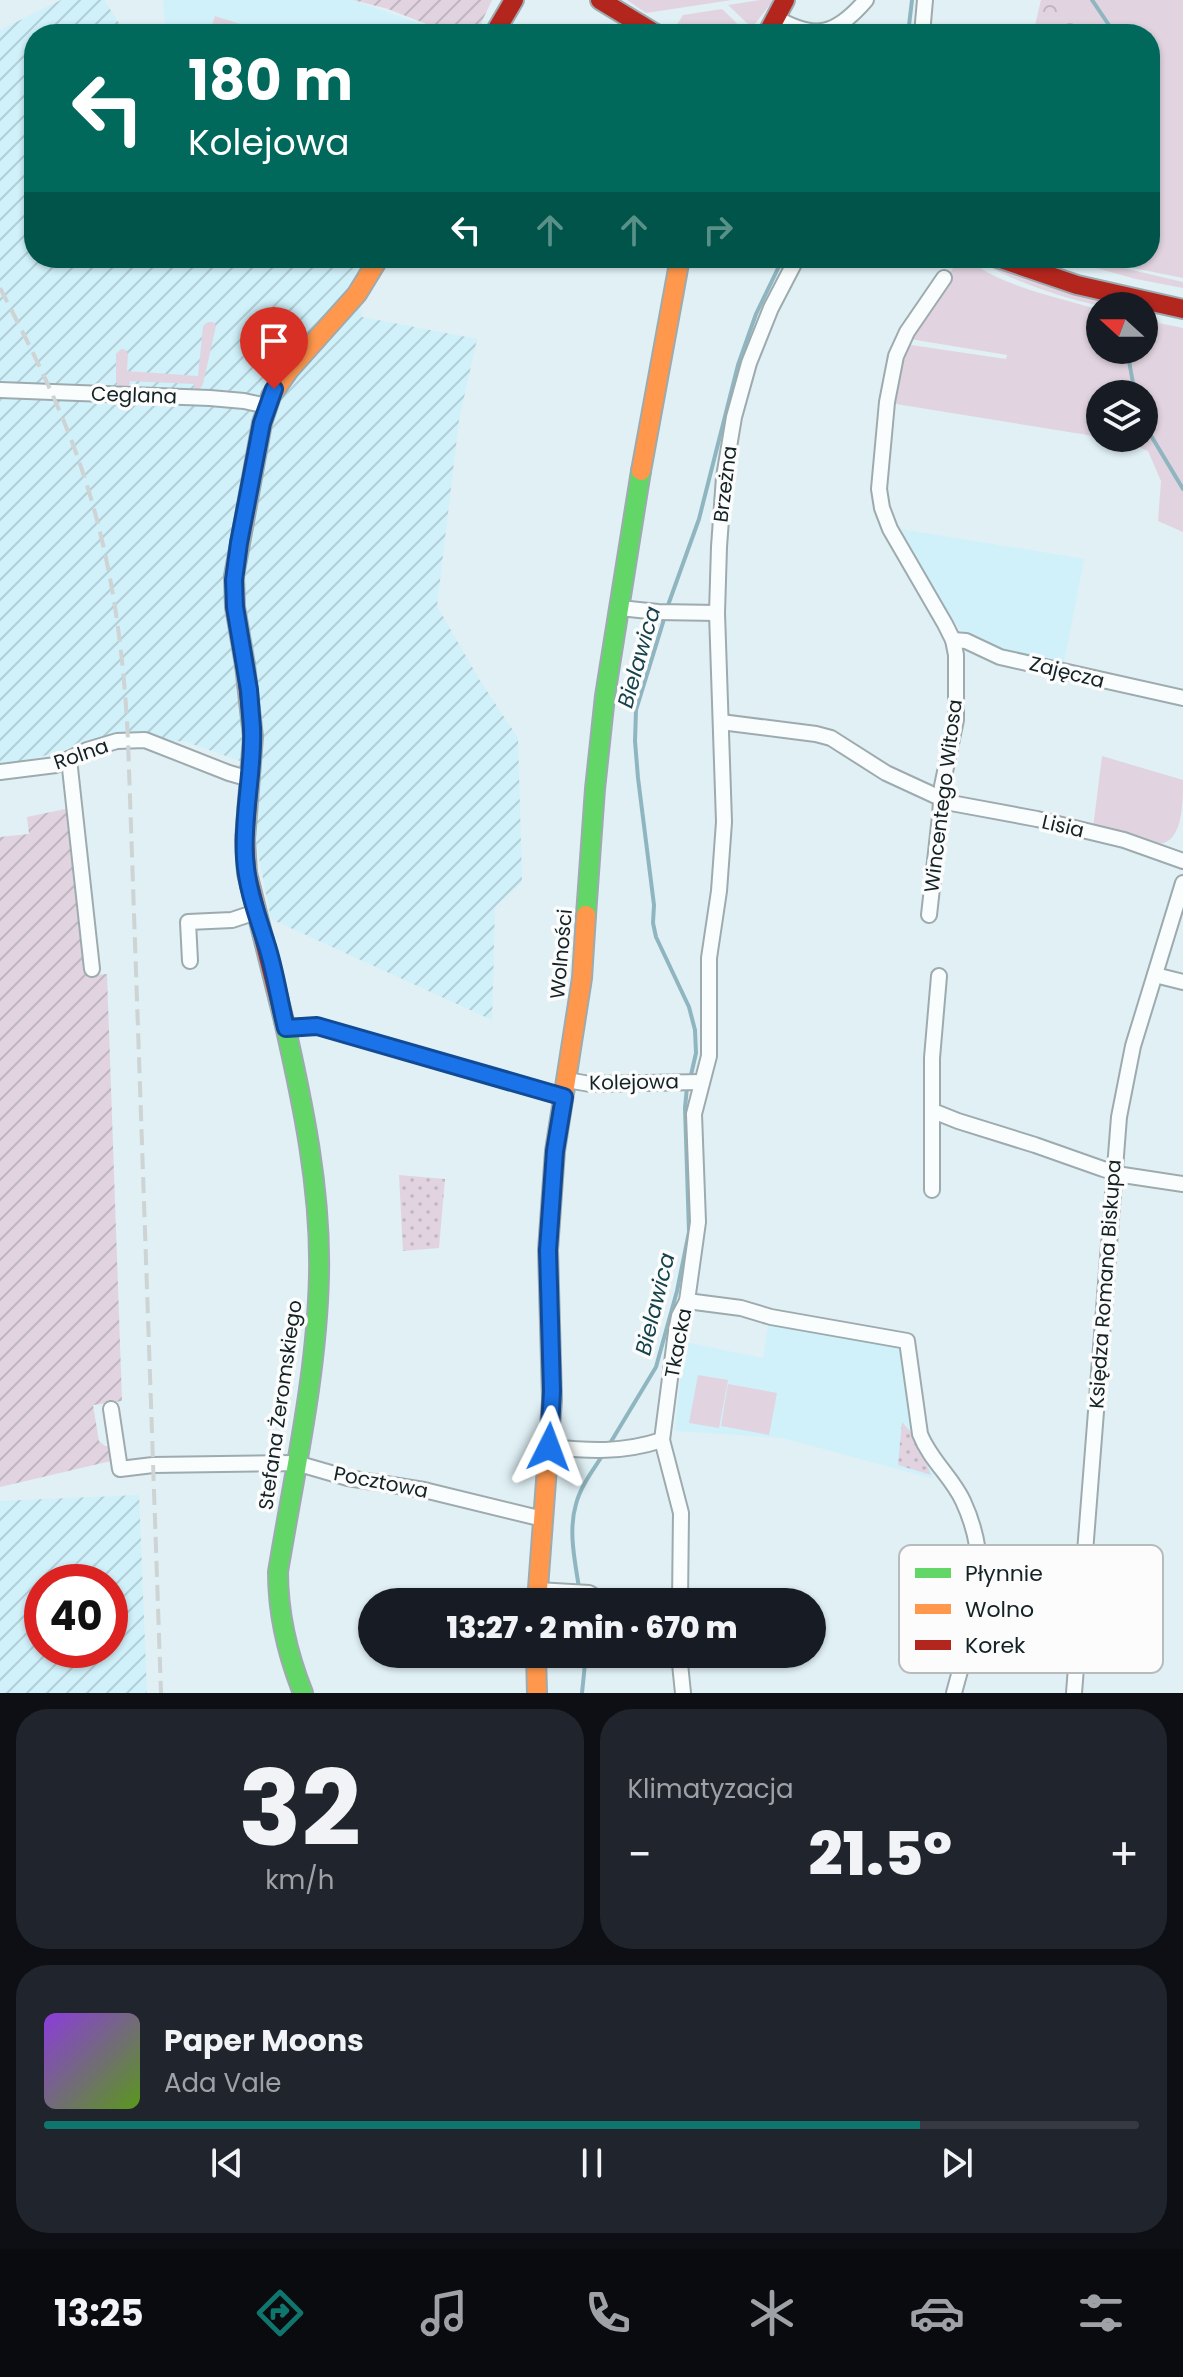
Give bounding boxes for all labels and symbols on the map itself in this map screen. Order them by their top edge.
north arrow [1086,292,1158,364]
pin [240,307,308,389]
street label: Ceglana [90,380,178,410]
street label: Brzeżna [706,444,744,524]
water label: Bielawica [610,602,668,712]
street label: Zajęcza [1027,649,1107,695]
street label: Wincentego Witosa [917,698,969,894]
street label: Rolna [50,732,112,776]
street label: Lisia [1039,808,1087,844]
street label: Wolności [543,908,579,1000]
street label: Kolejowa [589,1067,679,1097]
street label: Księdza Romana Biskupa [1082,1158,1128,1410]
water label: Bielawica [627,1249,683,1358]
street label: Stefana Żeromskiego [251,1298,309,1512]
street label: Tkacka [658,1306,698,1380]
position arrow [507,1405,591,1489]
street label: Pocztowa [331,1459,431,1505]
legend [899,1545,1163,1673]
text: Płynnie [965,1558,1043,1589]
speed limit sign: 40 [24,1564,128,1668]
text: Wolno [965,1594,1034,1625]
text: Korek [965,1630,1026,1661]

